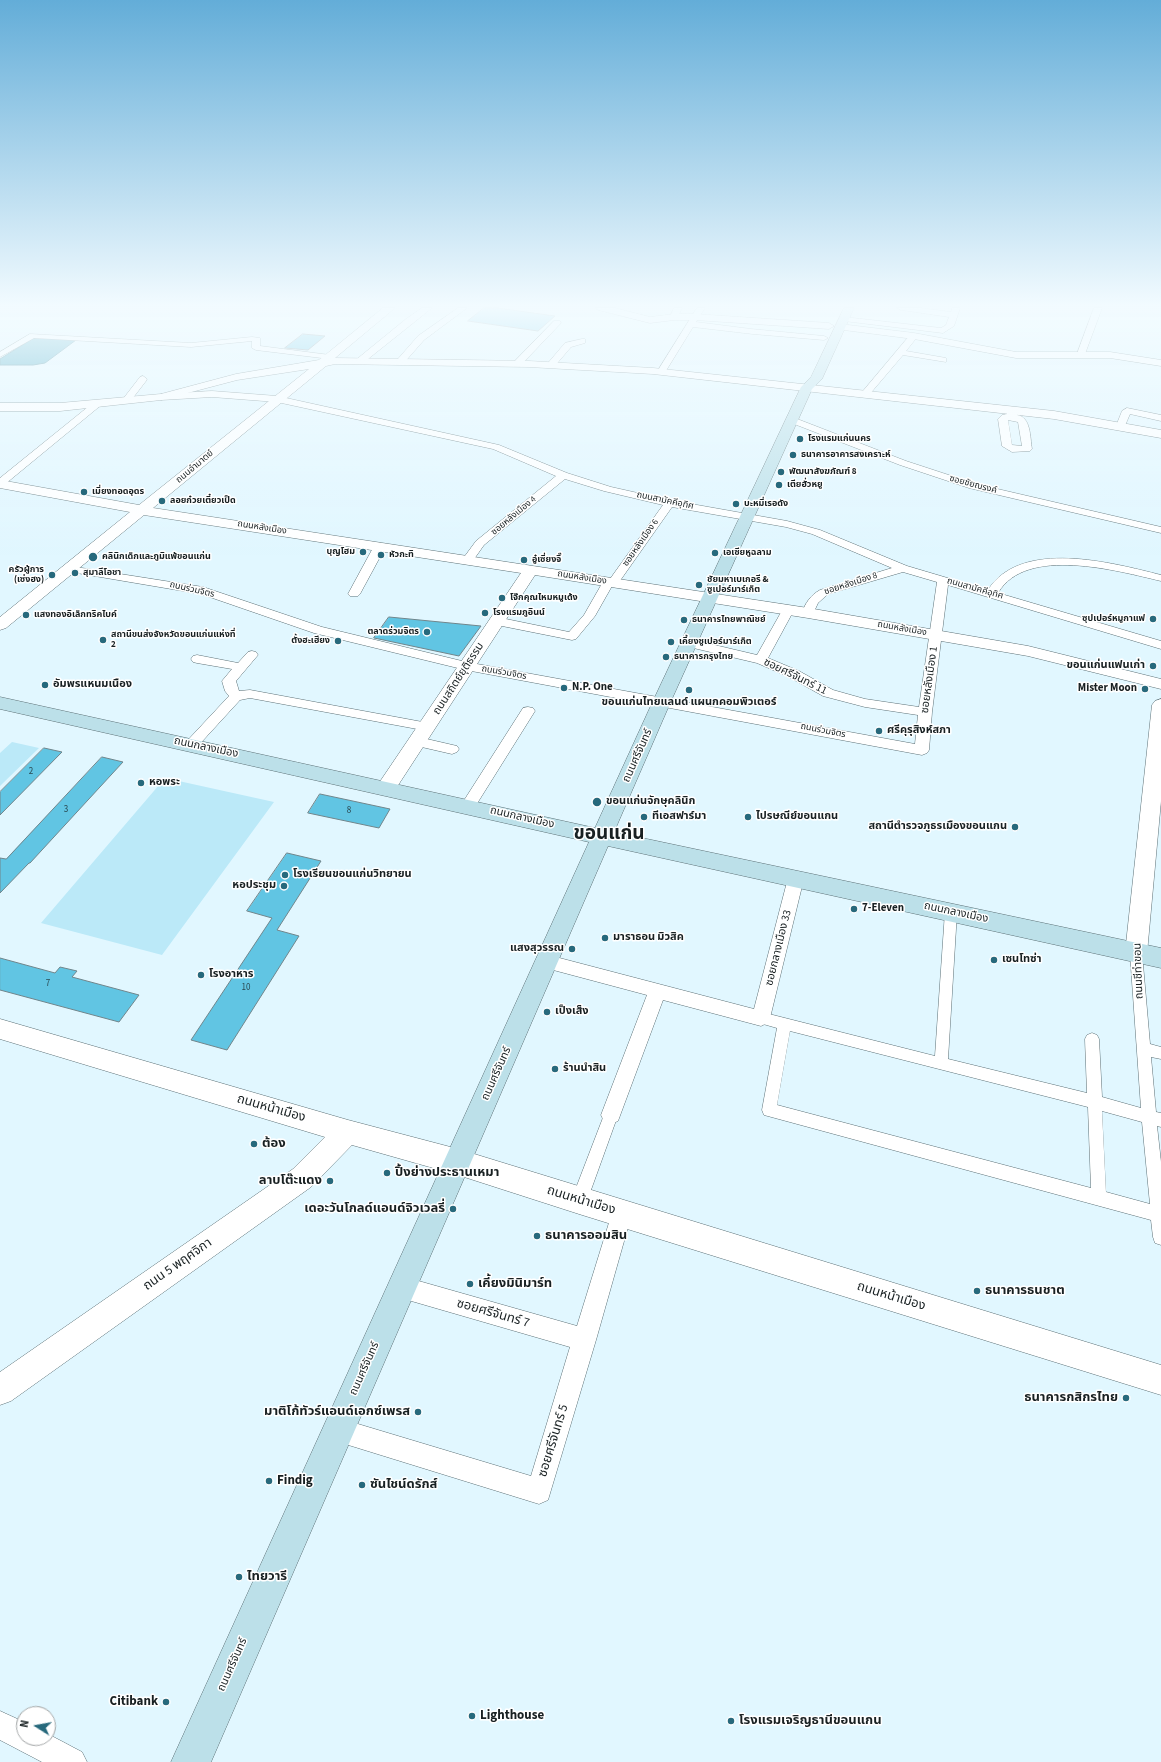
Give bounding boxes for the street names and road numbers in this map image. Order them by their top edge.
street label: ถนนอำมาตย์ [174,448,216,486]
street label: ซอยชัยณรงค์ [948,473,998,497]
street label: ถนนสามัคคีอุทิศ [635,490,695,512]
street label: ซอยหลังเมือง 4 [489,494,539,538]
street label: ซอยหลังเมือง 6 [621,517,661,569]
street label: ถนนหลังเมือง [237,519,287,537]
street label: ถนนหลังเมือง [557,569,607,587]
street label: ซอยหลังเมือง 8 [823,570,879,598]
street label: ถนนสามัคคีอุทิศ [946,576,1004,602]
street label: ถนนร่วมจิตร [169,580,215,600]
street label: ถนนหลังเมือง [876,619,928,639]
street label: ถนนสถิตย์ยุติธรรม [431,640,487,718]
street label: ซอยหลังเมือง 1 [919,646,941,714]
street label: ซอยศรีจันทร์ 11 [761,656,829,698]
street label: ถนนร่วมจิตร [481,664,527,682]
street label: ถนนร่วมจิตร [800,721,846,741]
street label: ถนนศรีจันทร์ [620,727,656,785]
street label: ถนนกลางเมือง [173,735,239,761]
street label: ถนนกลางเมือง [489,804,555,832]
street label: ถนนกลางเมือง [923,900,989,926]
street label: ซอยกลางเมือง 33 [763,909,795,987]
street label: ถนนชีท่าขอน [1131,943,1147,999]
street label: ถนนศรีจันทร์ [479,1045,515,1103]
street label: ถนนหน้าเมือง [235,1092,307,1126]
street label: ถนนหน้าเมือง [545,1183,617,1219]
street label: ถนน 5 พฤศจิกา [141,1236,215,1294]
street label: ถนนหน้าเมือง [855,1279,927,1315]
street label: ซอยศรีจันทร์ 7 [455,1296,531,1332]
street label: ถนนศรีจันทร์ [347,1340,383,1398]
street label: ซอยศรีจันทร์ 5 [536,1403,572,1479]
street label: ถนนศรีจันทร์ [215,1636,251,1694]

